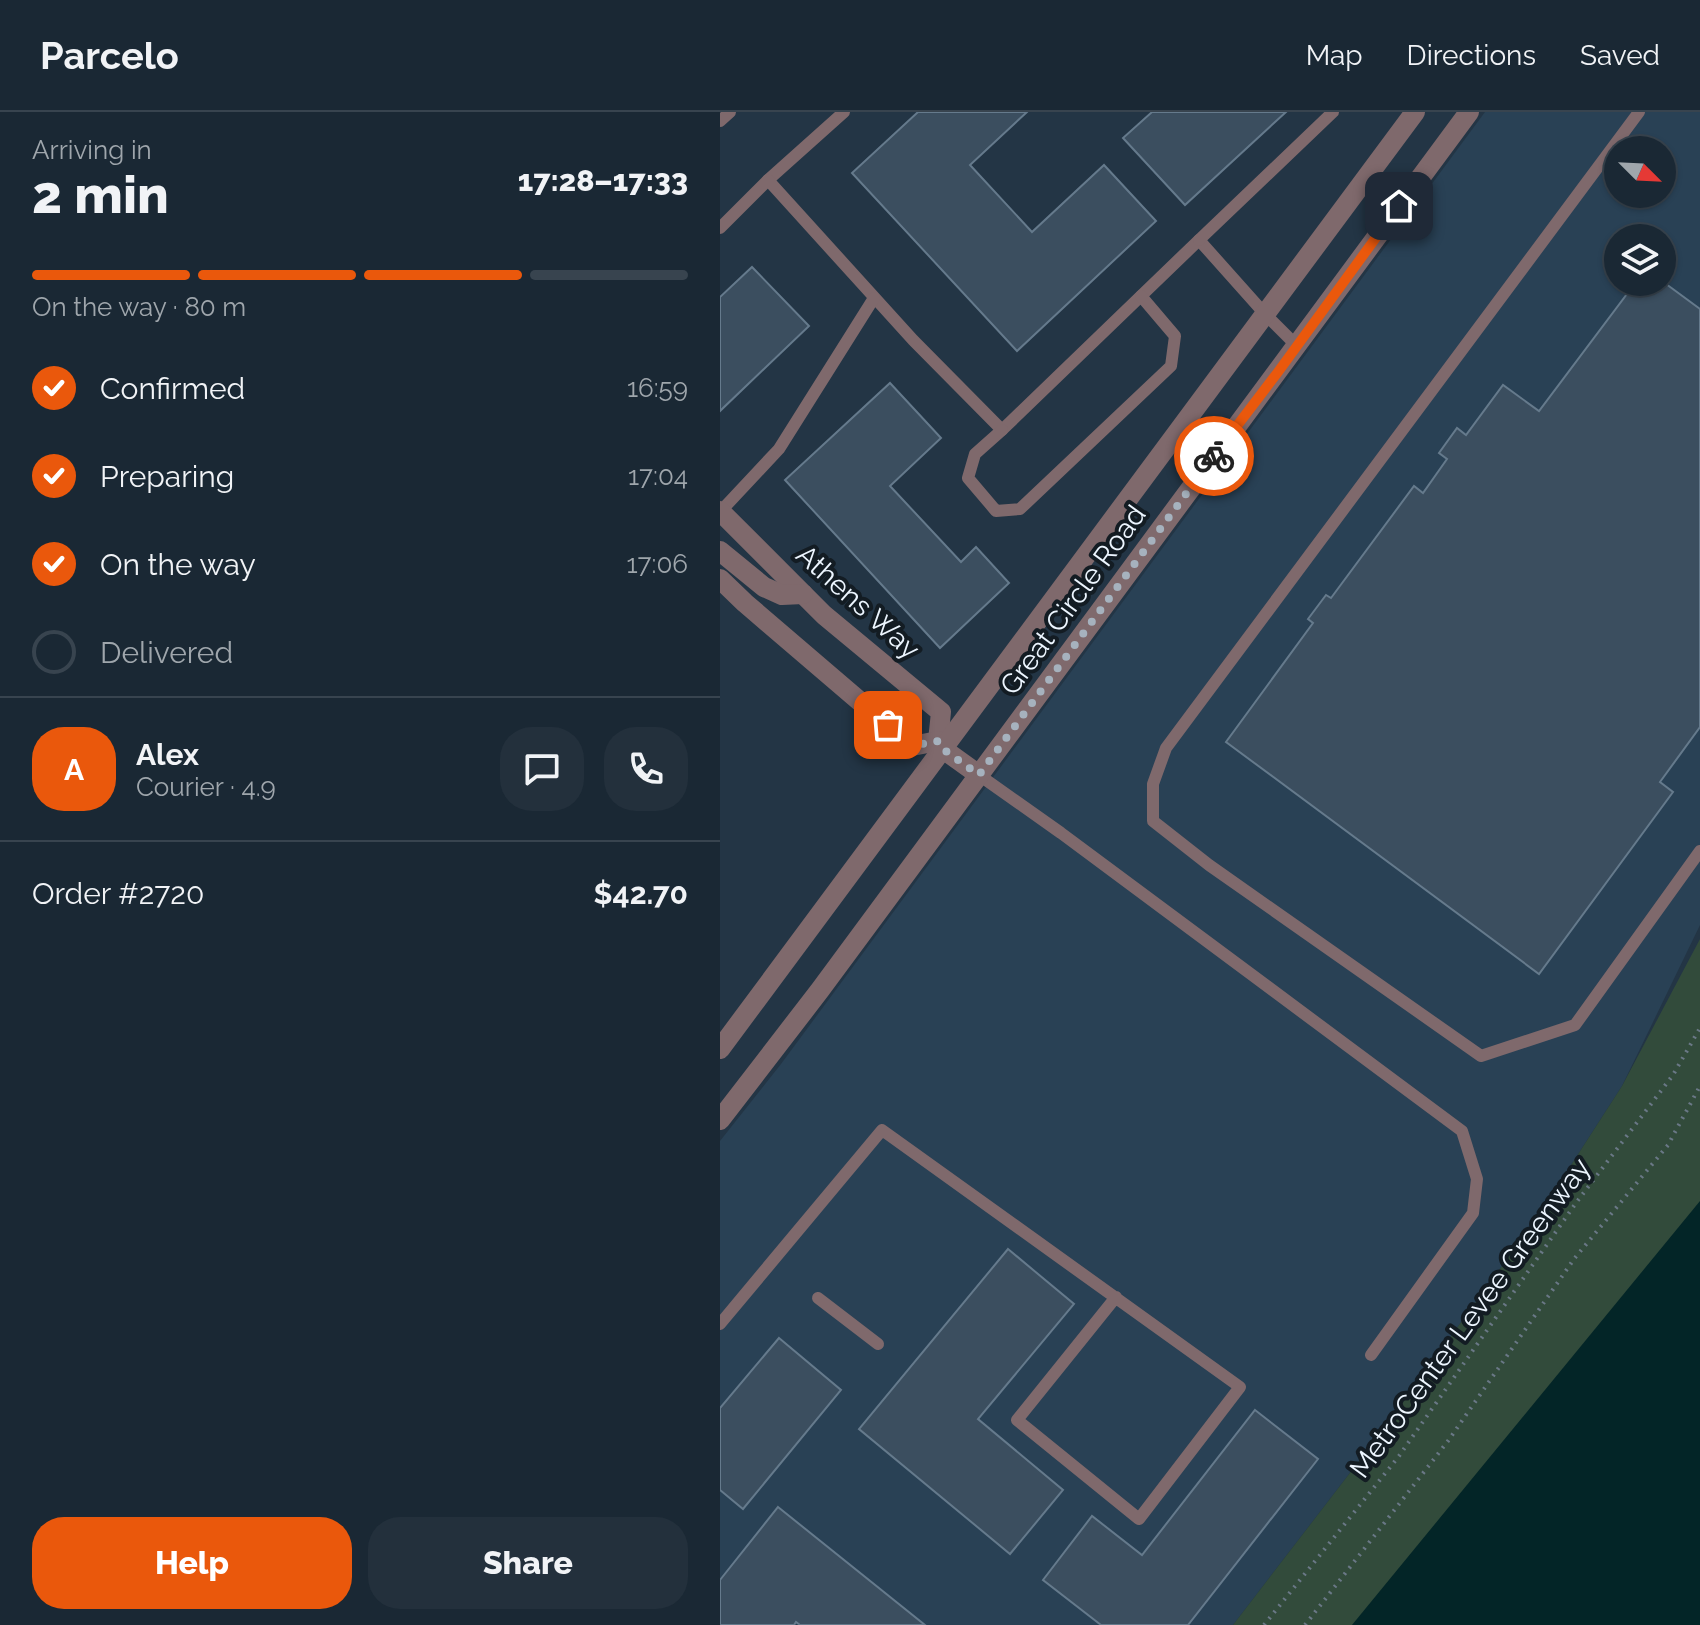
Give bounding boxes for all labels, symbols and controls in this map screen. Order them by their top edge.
text: Parcelo [40,33,179,78]
text: Map [1306,39,1363,72]
text: Directions [1407,39,1536,72]
text: Saved [1580,39,1660,72]
text: Arriving in [32,135,152,165]
north arrow [1604,136,1676,208]
map controls [1604,136,1676,296]
text: 17:28–17:33 [518,163,688,198]
text: 2 min [32,164,169,225]
pin [1365,172,1433,240]
icon: home [1377,184,1421,228]
button: layers [1604,224,1676,296]
text: On the way · 80 m [32,292,246,322]
icon: check [32,366,76,410]
text: Confirmed [100,371,245,406]
text: 16:59 [627,373,688,403]
courier [1174,416,1254,496]
icon: bike [1192,434,1236,478]
icon: check [32,454,76,498]
text: Preparing [100,459,234,494]
text: 17:04 [628,461,688,491]
street label: Great Circle Road [993,499,1153,701]
street label: Athens Way [790,538,926,666]
icon: check [32,542,76,586]
text: On the way [100,547,256,582]
text: 17:06 [627,549,688,579]
text: Delivered [100,635,233,670]
pin [854,691,922,759]
icon: bag [866,703,910,747]
button: chat [500,727,584,811]
button: phone [604,727,688,811]
text: Alex [136,737,199,772]
text: A [64,752,84,787]
text: Courier · 4.9 [136,772,276,802]
text: Order #2720 [32,876,204,911]
text: $42.70 [594,876,688,911]
street label: MetroCenter Levee Greenway [1343,1152,1597,1484]
button: Help [32,1517,352,1609]
button: Share [368,1517,688,1609]

